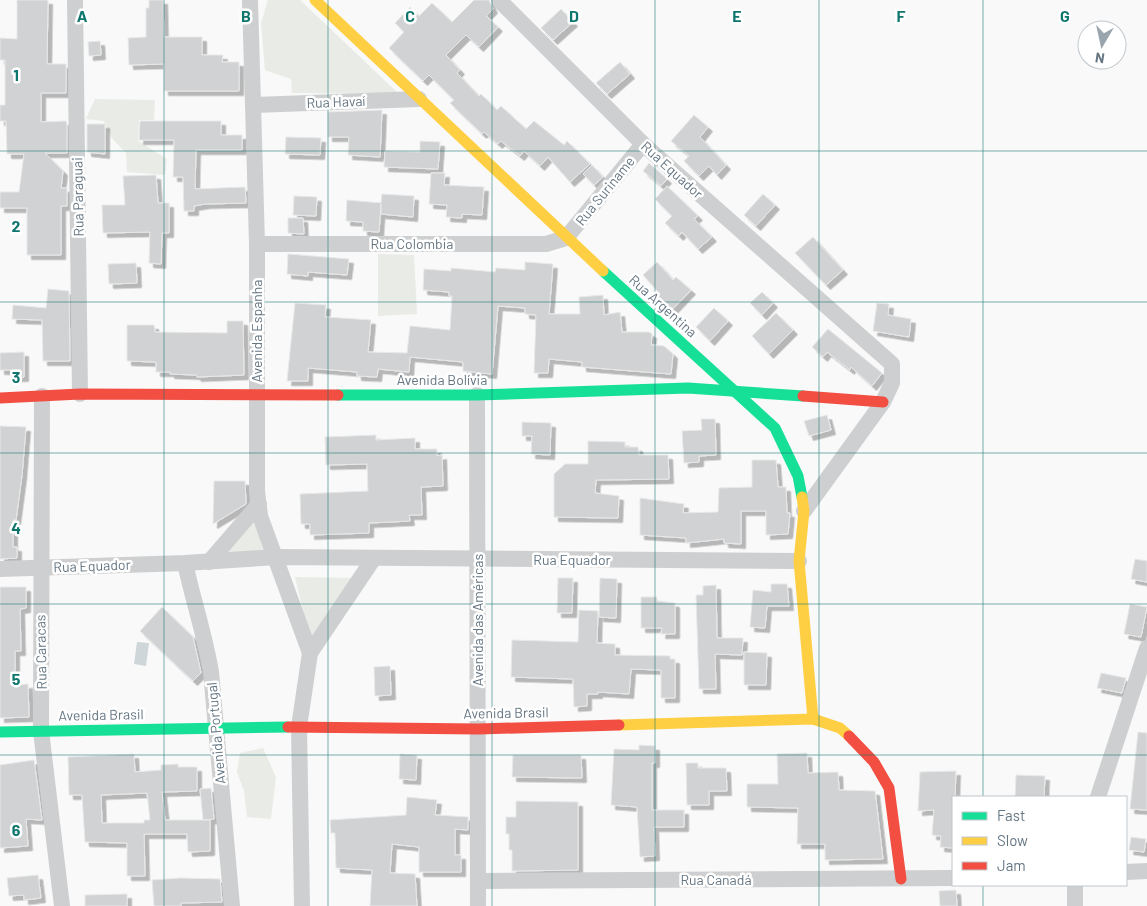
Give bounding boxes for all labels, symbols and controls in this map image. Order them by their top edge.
text: A [77,6,88,25]
text: B [241,6,251,25]
text: C [405,6,415,25]
text: D [569,6,579,25]
text: E [732,6,742,25]
text: F [897,6,906,25]
text: G [1060,6,1070,25]
north arrow [1077,20,1127,70]
text: N [1094,49,1106,67]
text: 1 [13,65,19,84]
street label: Rua Havaí [306,92,366,111]
street label: Rua Equador [638,137,707,202]
street label: Rua Suriname [572,153,638,229]
street label: Rua Paraguai [68,157,87,237]
text: 2 [12,216,21,235]
street label: Rua Colombia [371,235,453,252]
street label: Rua Argentina [626,271,701,340]
street label: Avenida Espanha [248,279,265,383]
text: 3 [12,367,20,386]
street label: Avenida Bolívia [397,371,487,388]
text: 4 [11,518,21,537]
street label: Rua Equador [533,551,611,568]
street label: Avenida das Américas [469,554,486,686]
street label: Rua Equador [53,556,131,575]
street label: Rua Caracas [31,614,50,690]
text: 5 [12,669,21,688]
street label: Avenida Portugal [203,681,228,785]
street label: Avenida Brasil [463,703,549,722]
street label: Avenida Brasil [58,705,144,724]
legend [952,796,1127,886]
text: Fast [997,806,1025,824]
text: 6 [12,820,21,839]
text: Slow [997,831,1028,849]
text: Jam [997,856,1026,874]
street label: Rua Canadá [680,871,752,888]

